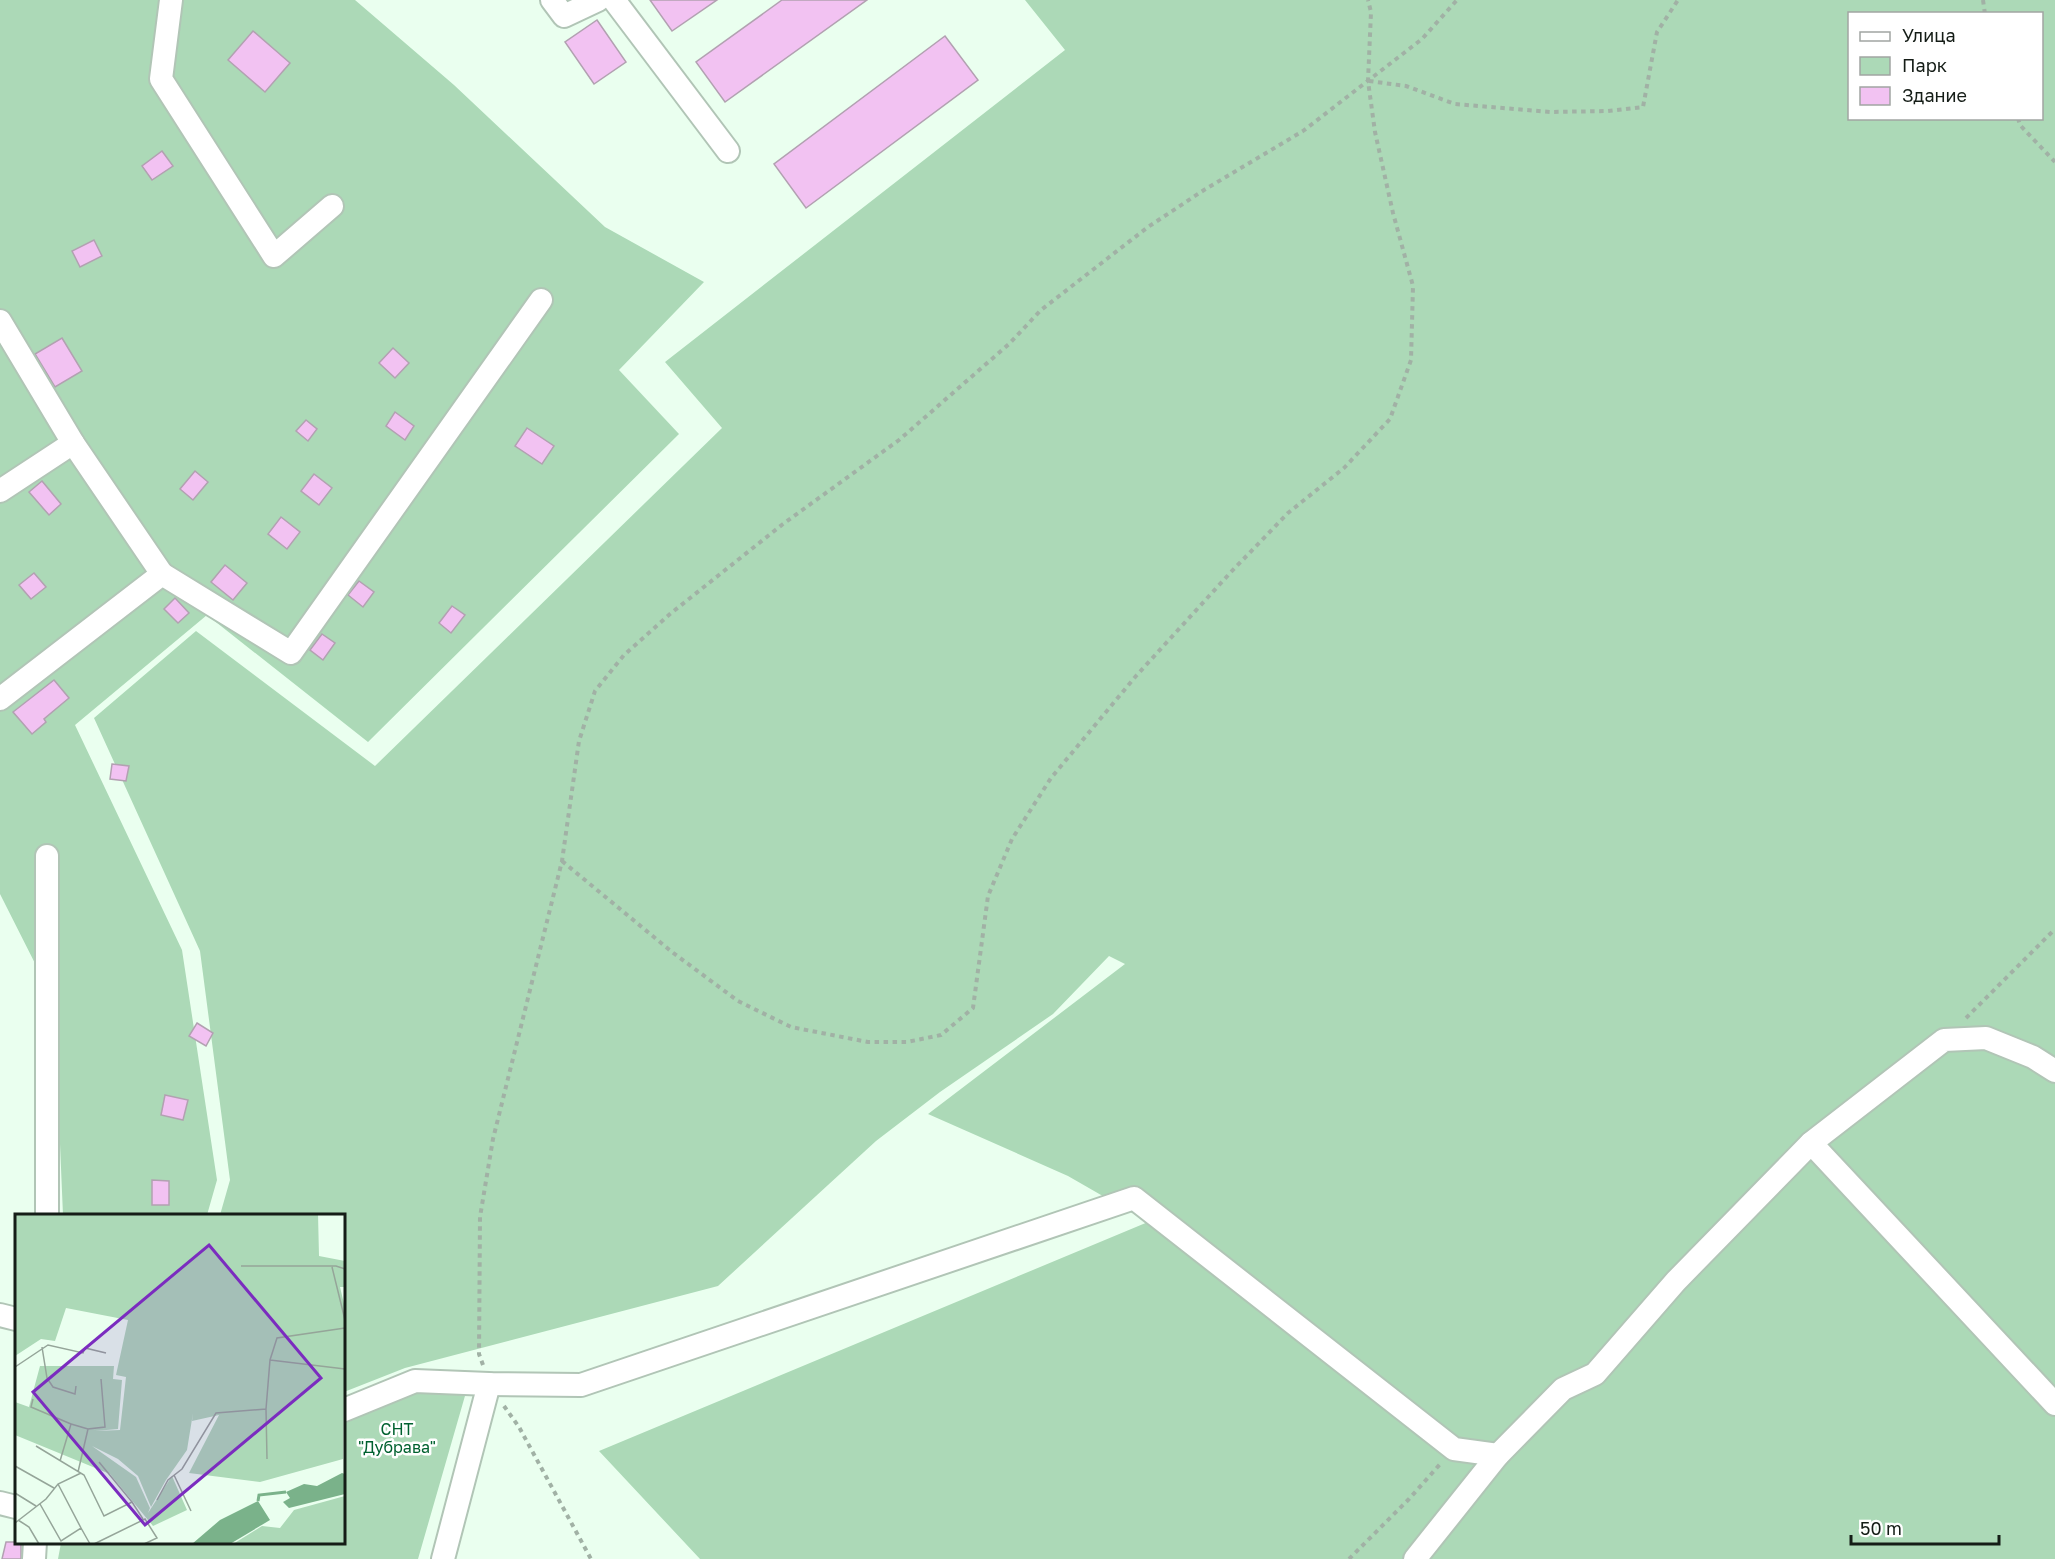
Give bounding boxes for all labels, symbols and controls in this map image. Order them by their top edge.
legend [1848,12,2043,120]
text: Улица [1902,24,1956,46]
text: Парк [1902,54,1947,76]
text: Здание [1902,84,1967,106]
inset map [15,1214,345,1544]
park label: СНТ "Дубрава" [358,1419,436,1457]
scale bar [1851,1508,2000,1546]
text: 50 m [1860,1517,1902,1539]

